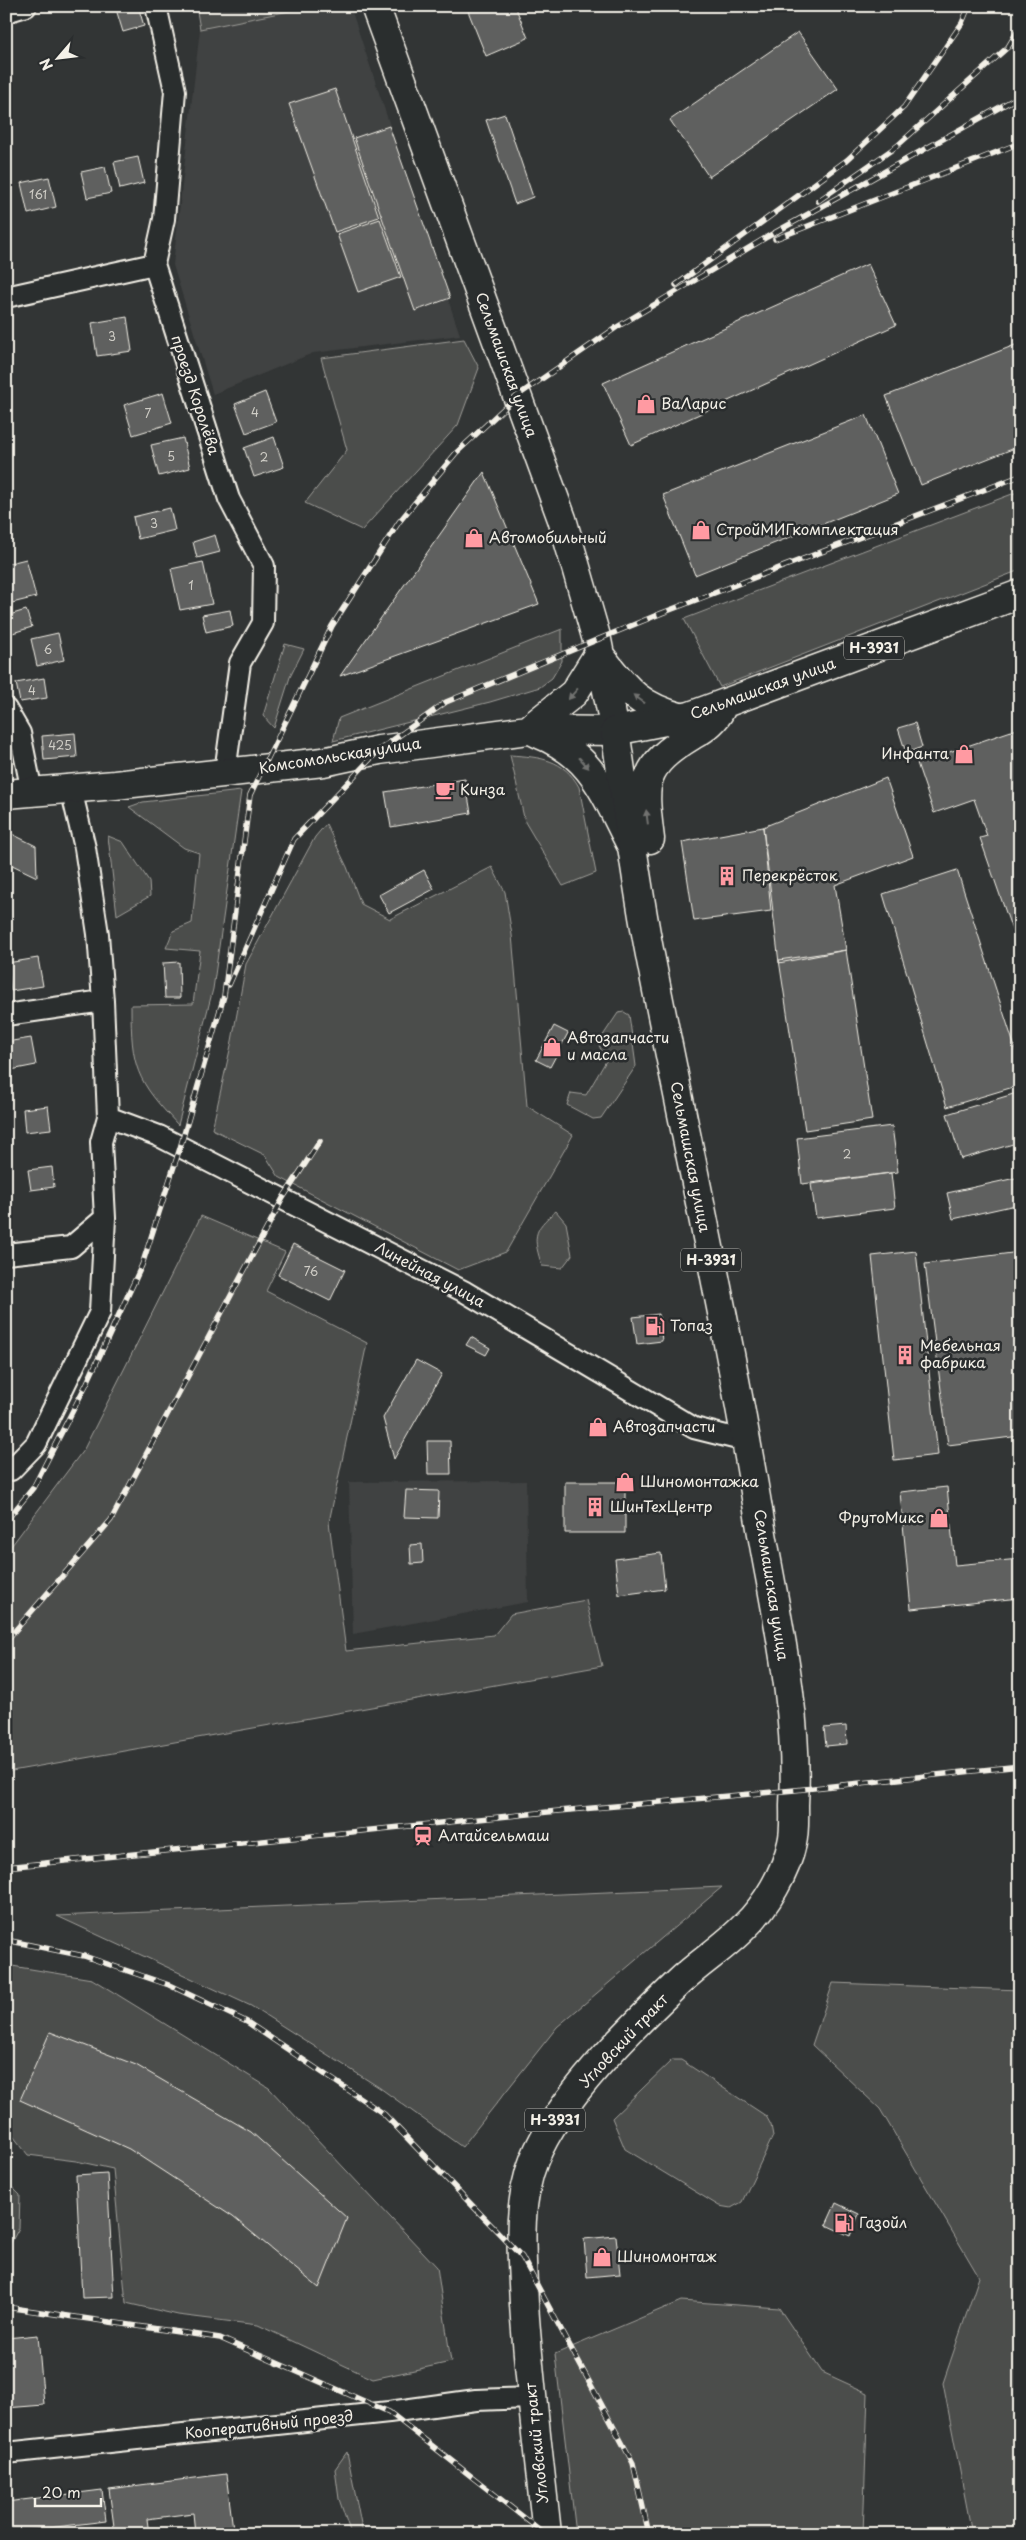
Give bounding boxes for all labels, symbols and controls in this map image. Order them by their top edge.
north arrow [32,32,82,82]
text: N [34,55,58,74]
house number: 161 [29,185,47,203]
street label: Сельмашская улица [470,289,545,441]
house number: 3 [108,327,116,345]
street label: проезд Королёва [166,332,227,458]
place label: ВаЛарис [661,391,726,414]
shop icon: ВаЛарис [635,393,657,415]
house number: 4 [251,403,259,421]
house number: 7 [145,404,152,422]
house number: 5 [167,447,175,465]
house number: 2 [260,448,268,466]
house number: 3 [150,514,158,532]
place label: СтройМИГкомплектация [716,517,899,540]
shop icon: СтройМИГкомплектация [690,519,712,541]
place label: Автомобильный [489,525,607,548]
shop icon: Автомобильный [463,527,485,549]
house number: 1 [188,576,194,594]
road number: Н-3931 [844,636,904,660]
house number: 6 [44,640,52,658]
street label: Сельмашская улица [687,650,839,725]
house number: 4 [28,681,36,699]
one-way arrow [567,687,579,699]
one-way arrow [632,694,645,704]
street label: Комсомольская улица [257,730,423,779]
house number: 425 [48,736,72,754]
place label: Инфанта [881,741,950,764]
shop icon: Инфанта [953,743,975,765]
one-way arrow [579,757,590,770]
place label: Кинза [460,777,506,800]
cafe icon: Кинза [434,779,456,801]
one-way arrow [643,808,651,824]
place label: Перекрёсток [742,863,838,886]
building icon: Перекрёсток [716,865,738,887]
place label: Автозапчасти и масла [567,1025,669,1065]
shop icon: Автозапчасти и масла [541,1036,563,1058]
street label: Сельмашская улица [666,1079,717,1235]
house number: 2 [843,1145,851,1163]
street label: Линейная улица [372,1235,490,1313]
road number: Н-3931 [681,1248,741,1272]
house number: 76 [304,1262,318,1280]
place label: Топаз [670,1313,713,1336]
fuel station icon: Топаз [644,1315,666,1337]
place label: Мебельная фабрика [920,1333,1001,1373]
building icon: Мебельная фабрика [894,1344,916,1366]
place label: Автозапчасти [613,1414,715,1437]
shop icon: Автозапчасти [587,1416,609,1438]
place label: Шиномонтажка [640,1469,759,1492]
shop icon: Шиномонтажка [614,1471,636,1493]
place label: ШинТехЦентр [610,1494,713,1517]
building icon: ШинТехЦентр [584,1496,606,1518]
place label: ФрутоМикс [839,1505,924,1528]
street label: Сельмашская улица [749,1507,796,1663]
shop icon: ФрутоМикс [928,1507,950,1529]
place label: Алтайсельмаш [438,1823,550,1846]
station icon: Алтайсельмаш [412,1825,434,1847]
street label: Угловский тракт [573,1987,673,2092]
road number: Н-3931 [525,2108,585,2132]
place label: Газойл [859,2210,907,2233]
fuel station icon: Газойл [833,2212,855,2234]
place label: Шиномонтаж [617,2244,716,2267]
shop icon: Шиномонтаж [591,2246,613,2268]
street label: Угловский тракт [518,2381,553,2505]
street label: Кооперативный проезд [183,2403,354,2444]
scale bar [35,2475,101,2507]
text: 20 m [42,2480,81,2503]

